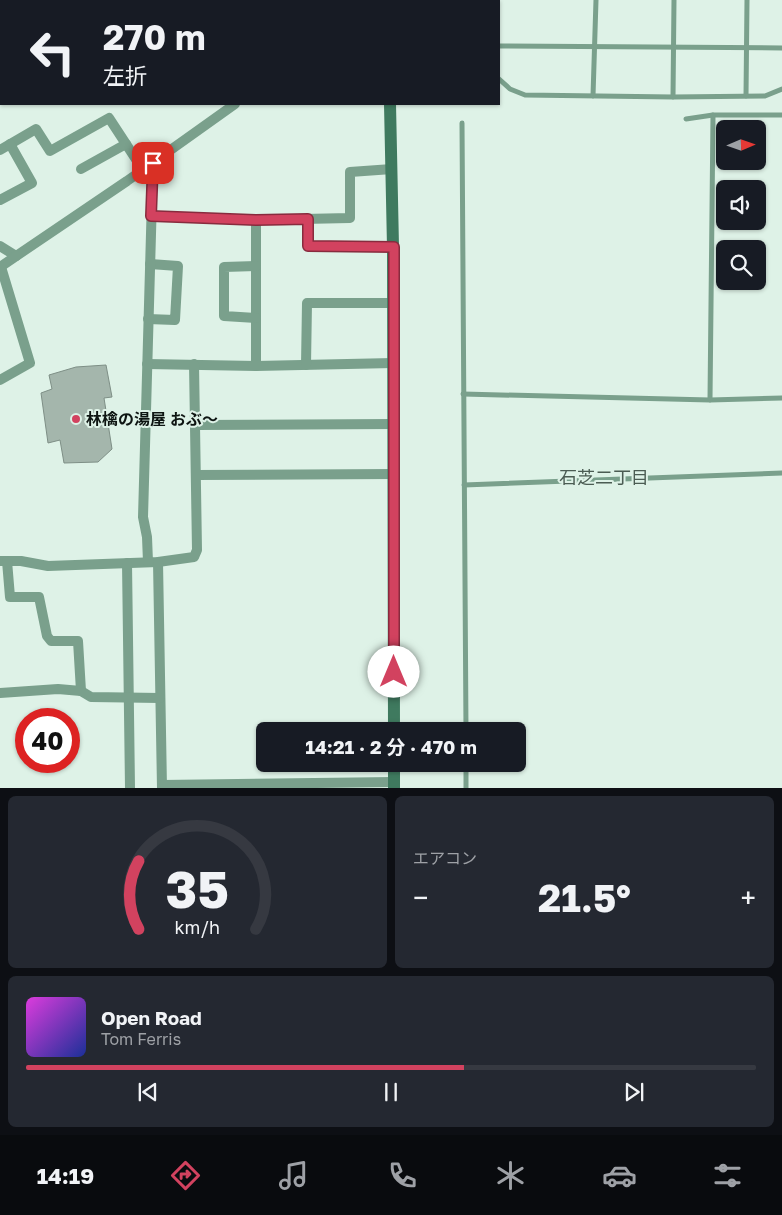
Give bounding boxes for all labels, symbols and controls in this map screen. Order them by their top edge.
text: 270 m [103,16,206,58]
icon: left [20,20,85,85]
text: 左折 [103,62,147,89]
north arrow [716,120,766,170]
map controls [716,120,766,290]
pin [132,142,174,184]
icon: arrive [139,149,167,177]
button: sound [716,180,766,230]
button: search [716,240,766,290]
place label: 林檎の湯屋 おぶ～ [86,409,218,429]
marker: 林檎の湯屋 おぶ～ [70,413,82,425]
district label: 石芝二丁目 [559,466,649,488]
position arrow [367,645,419,697]
speed limit sign: 40 [15,708,80,773]
text: 14:21 · 2 分 · 470 m [305,735,477,758]
text: エアコン [413,848,477,868]
text: 35 [166,857,229,919]
text: 21.5° [538,875,631,920]
text: − [413,881,428,914]
text: + [741,881,756,914]
text: km/h [175,916,220,938]
text: Open Road [101,1006,202,1029]
text: Tom Ferris [101,1029,181,1049]
icon: previous [134,1078,162,1106]
icon: pause [377,1078,405,1106]
icon: next [620,1078,648,1106]
icon: directions [168,1158,203,1193]
icon: music [276,1158,311,1193]
icon: phone [385,1158,420,1193]
icon: climate [493,1158,528,1193]
icon: car [602,1158,637,1193]
icon: filters [710,1158,745,1193]
text: 14:19 [37,1162,94,1189]

